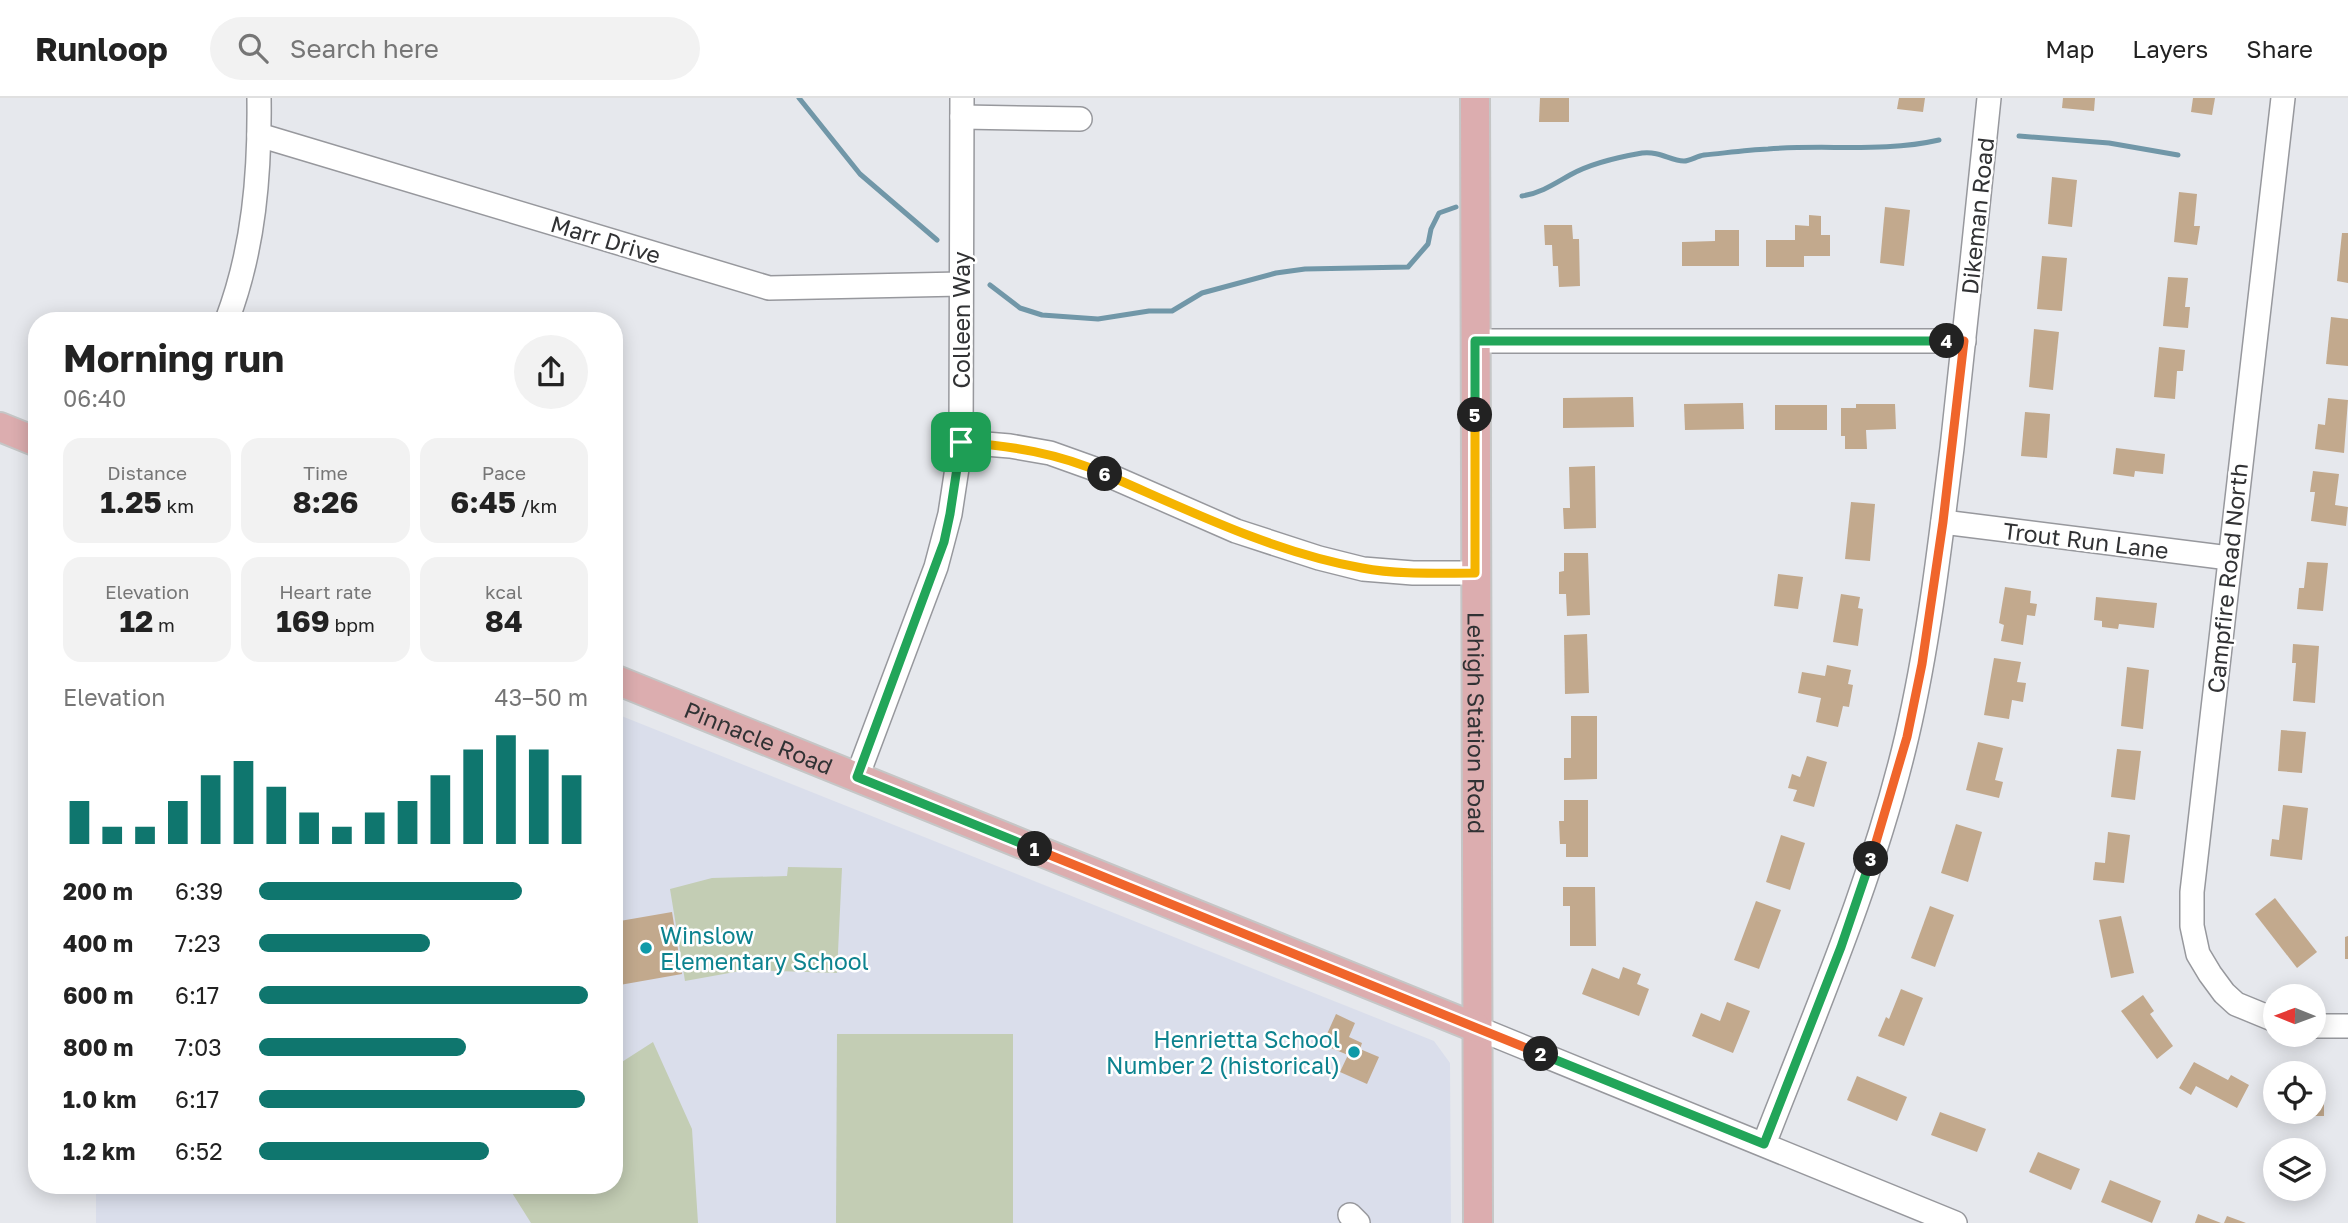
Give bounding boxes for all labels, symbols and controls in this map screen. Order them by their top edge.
search box [210,17,700,80]
text: Runloop [35,29,168,68]
icon: search [234,29,272,67]
text: Search here [290,33,439,64]
text: Map [2045,34,2094,63]
text: Layers [2132,34,2208,63]
text: Share [2246,34,2313,63]
street label: Dikeman Road [1955,136,1999,296]
street label: Marr Drive [548,209,664,269]
street label: Colleen Way [947,251,975,389]
pin: 4 [1930,324,1965,358]
text: 4 [1941,329,1952,352]
text: Morning run [63,335,284,380]
button: share [514,335,588,409]
text: 06:40 [63,384,126,412]
pin: 5 [1458,398,1492,432]
text: 5 [1469,403,1480,426]
pin [931,412,991,472]
icon: arrive [942,423,980,461]
pin: 6 [1088,456,1122,492]
text: Distance [107,461,187,484]
text: Time [303,461,348,484]
text: Pace [482,461,526,484]
street label: Campfire Road North [2201,461,2253,695]
text: 6 [1098,462,1111,485]
text: 1.25 [100,484,162,520]
text: 8:26 [292,484,359,520]
text: 6:45 [450,484,516,520]
text: km [162,494,194,517]
text: /km [516,494,557,517]
street label: Trout Run Lane [2002,516,2170,564]
text: Elevation [105,580,189,603]
text: Heart rate [279,580,372,603]
text: kcal [485,580,523,603]
text: 12 [120,603,153,639]
text: 169 [276,603,330,639]
text: 84 [485,603,523,639]
street label: Lehigh Station Road [1462,612,1491,834]
text: m [153,613,175,636]
text: bpm [330,613,375,636]
text: Elevation [63,683,165,711]
text: 43–50 m [495,683,588,711]
street label: Pinnacle Road [680,695,837,780]
pin: 1 [1018,832,1052,866]
text: 1 [1030,837,1039,860]
pin: 3 [1854,842,1888,876]
text: 3 [1865,847,1876,870]
text: 200 m [63,877,133,905]
text: 6:39 [175,877,223,905]
place label: Winslow Elementary School [660,921,869,975]
text: 400 m [63,929,133,957]
text: 7:23 [175,929,221,957]
marker: Winslow Elementary School [638,940,654,956]
text: 600 m [63,981,133,1009]
text: 6:17 [175,981,219,1009]
north arrow [2263,984,2326,1046]
map controls [2263,984,2326,1201]
place label: Henrietta School Number 2 (historical) [1106,1025,1340,1079]
text: 800 m [63,1033,134,1061]
text: 7:03 [175,1033,222,1061]
pin: 2 [1524,1037,1558,1072]
text: 2 [1535,1042,1546,1065]
marker: Henrietta School Number 2 (historical) [1346,1044,1362,1060]
button: locate [2263,1061,2326,1124]
text: 1.0 km [63,1085,136,1113]
text: 6:17 [175,1085,219,1113]
text: 1.2 km [63,1137,135,1165]
text: 6:52 [175,1137,223,1165]
button: layers [2263,1138,2326,1201]

